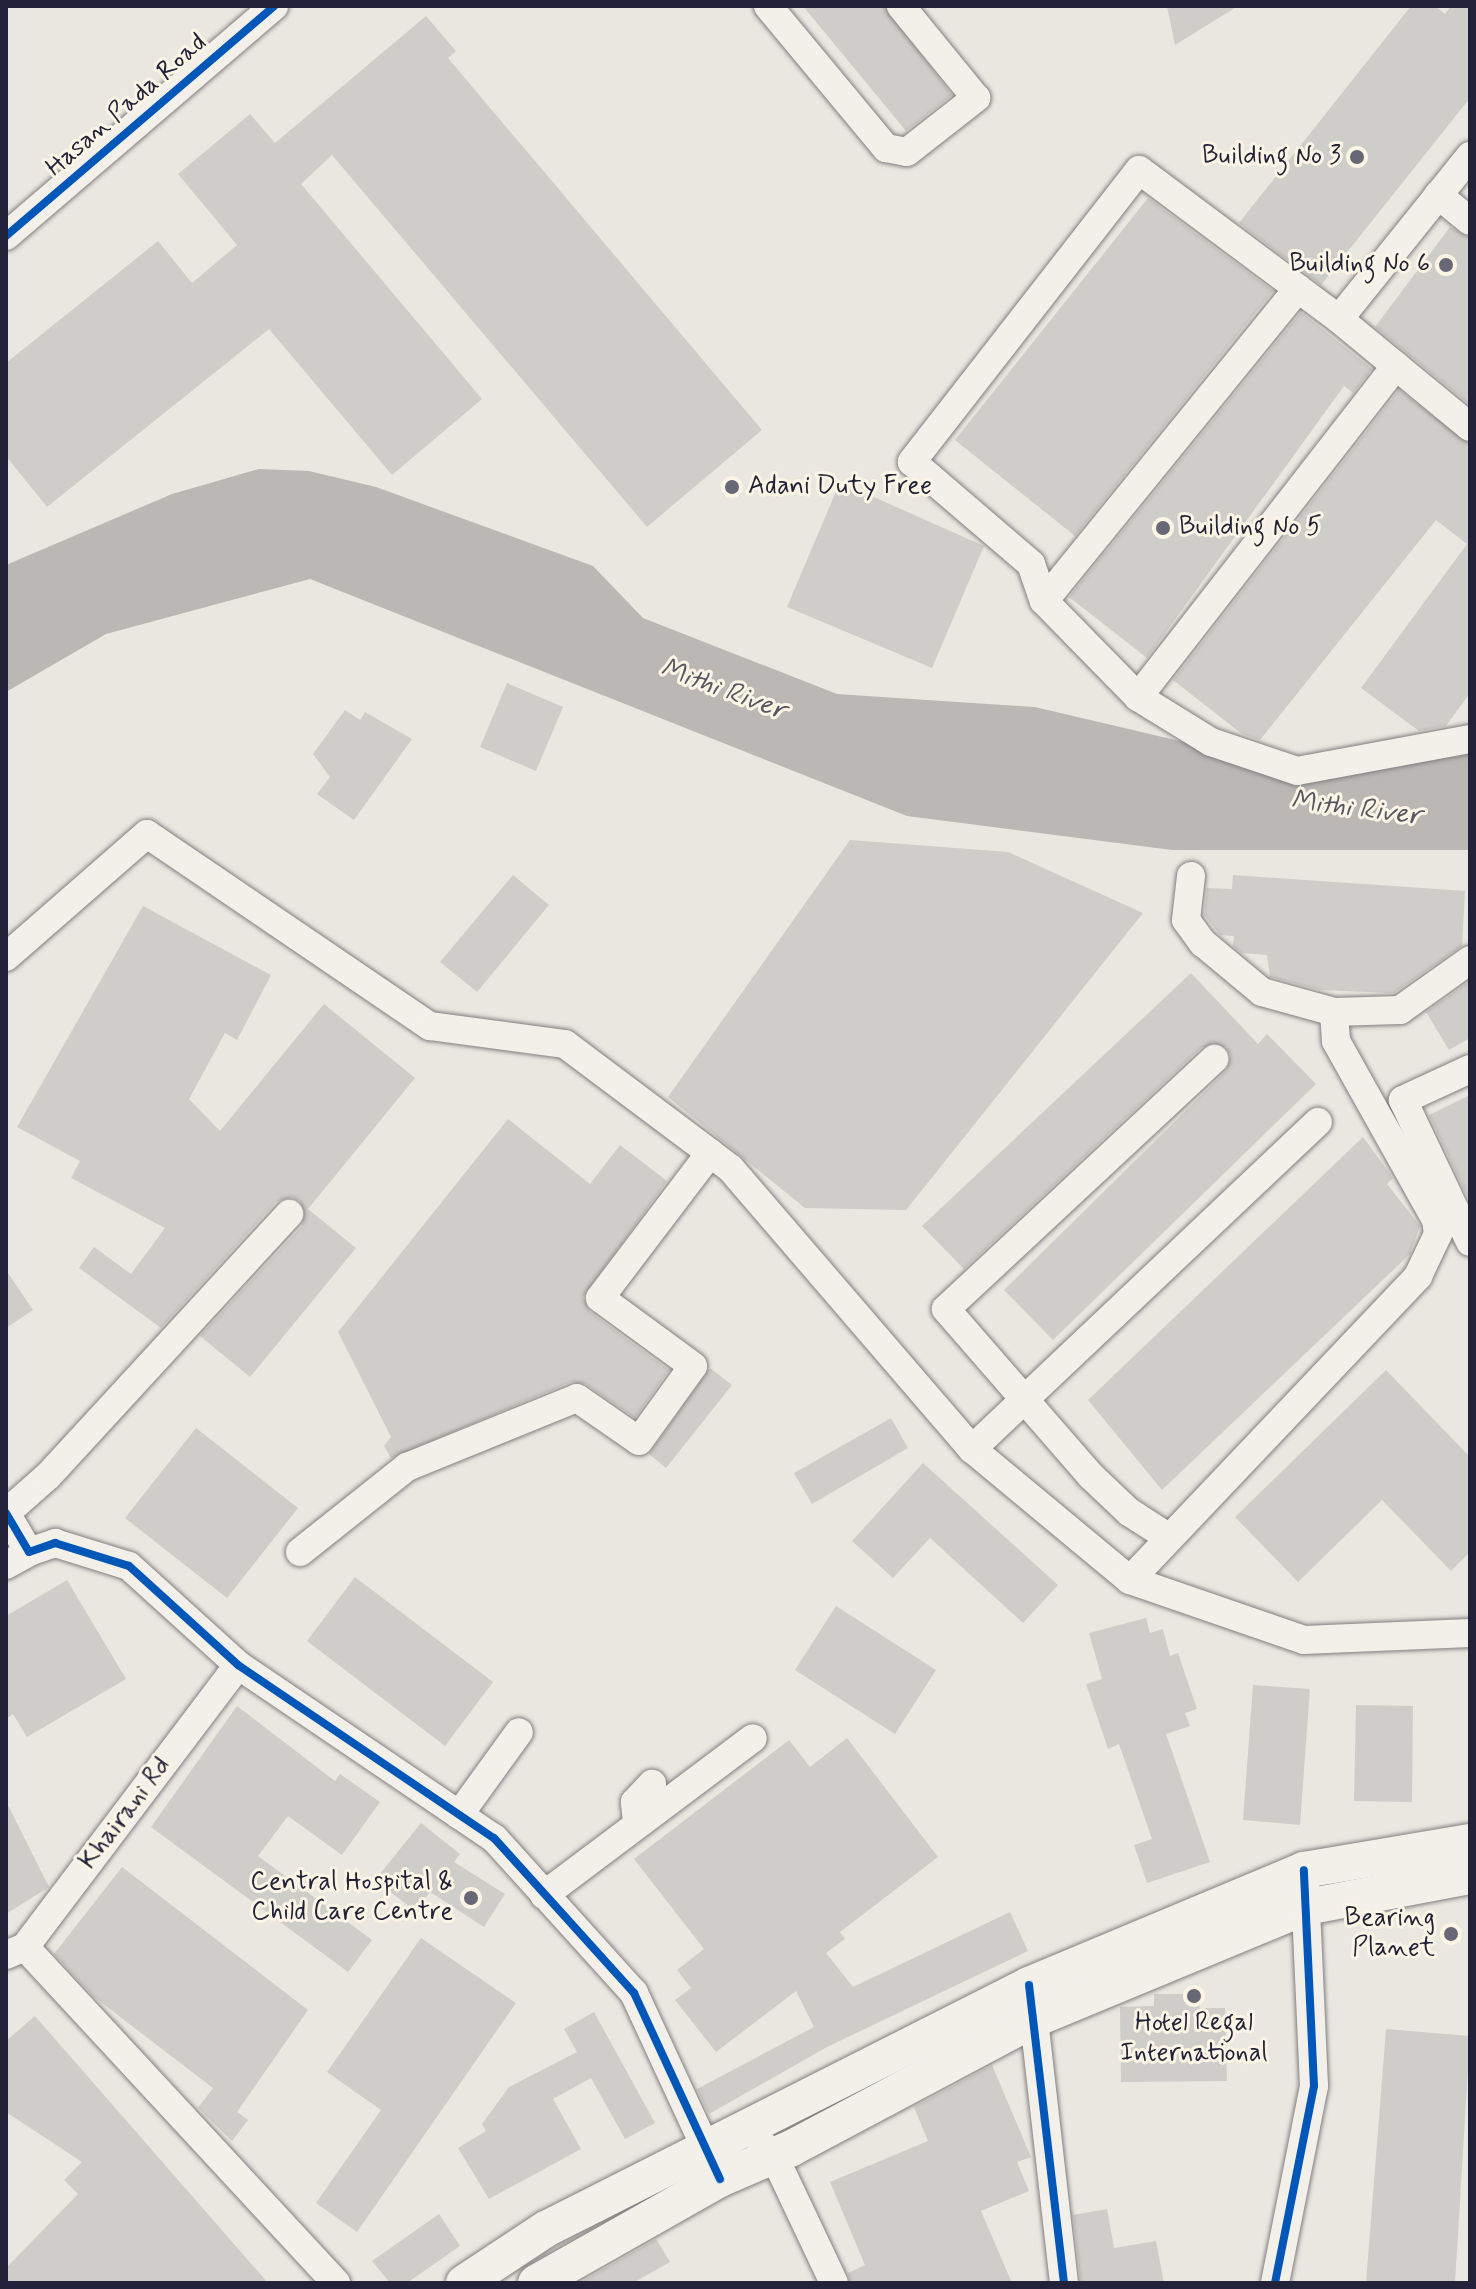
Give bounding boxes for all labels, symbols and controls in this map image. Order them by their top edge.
street label: Hasan Pada Road [43,30,211,182]
place label: Building No 3 [1201,141,1341,173]
marker: Building No 3 [1348,148,1366,166]
place label: Building No 6 [1289,249,1430,281]
marker: Building No 6 [1437,256,1455,274]
place label: Adani Duty Free [748,471,923,503]
marker: Adani Duty Free [723,478,741,496]
place label: Building No 5 [1179,512,1322,544]
marker: Building No 5 [1154,519,1172,537]
water label: Mithi River [656,652,790,728]
water label: Mithi River [1289,784,1423,834]
street label: Khairani Rd [74,1752,178,1876]
place label: Central Hospital & Child Care Centre [244,1867,453,1928]
marker: Central Hospital & Child Care Centre [460,1887,482,1909]
place label: Bearing Planet [1345,1903,1435,1964]
marker: Bearing Planet [1442,1925,1460,1943]
marker: Hotel Regal International [1185,1987,1203,2005]
place label: Hotel Regal International [1120,2008,1268,2070]

